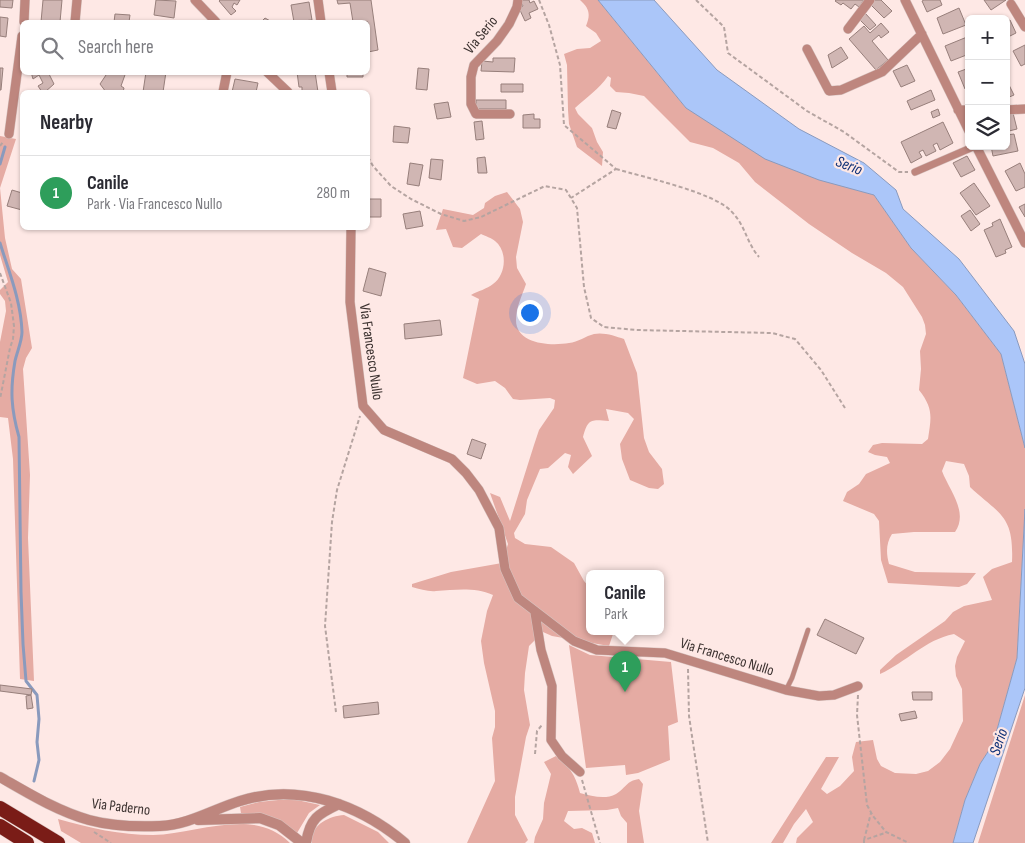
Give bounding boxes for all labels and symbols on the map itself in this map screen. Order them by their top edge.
street label: Via Serio [460,12,502,58]
water label: Serio [833,152,865,180]
your location [517,300,543,326]
street label: Via Francesco Nullo [355,303,387,401]
street label: Via Francesco Nullo [678,634,776,680]
pin: 1 [609,651,641,692]
water label: Serio [986,726,1013,758]
street label: Via Paderno [91,794,151,820]

